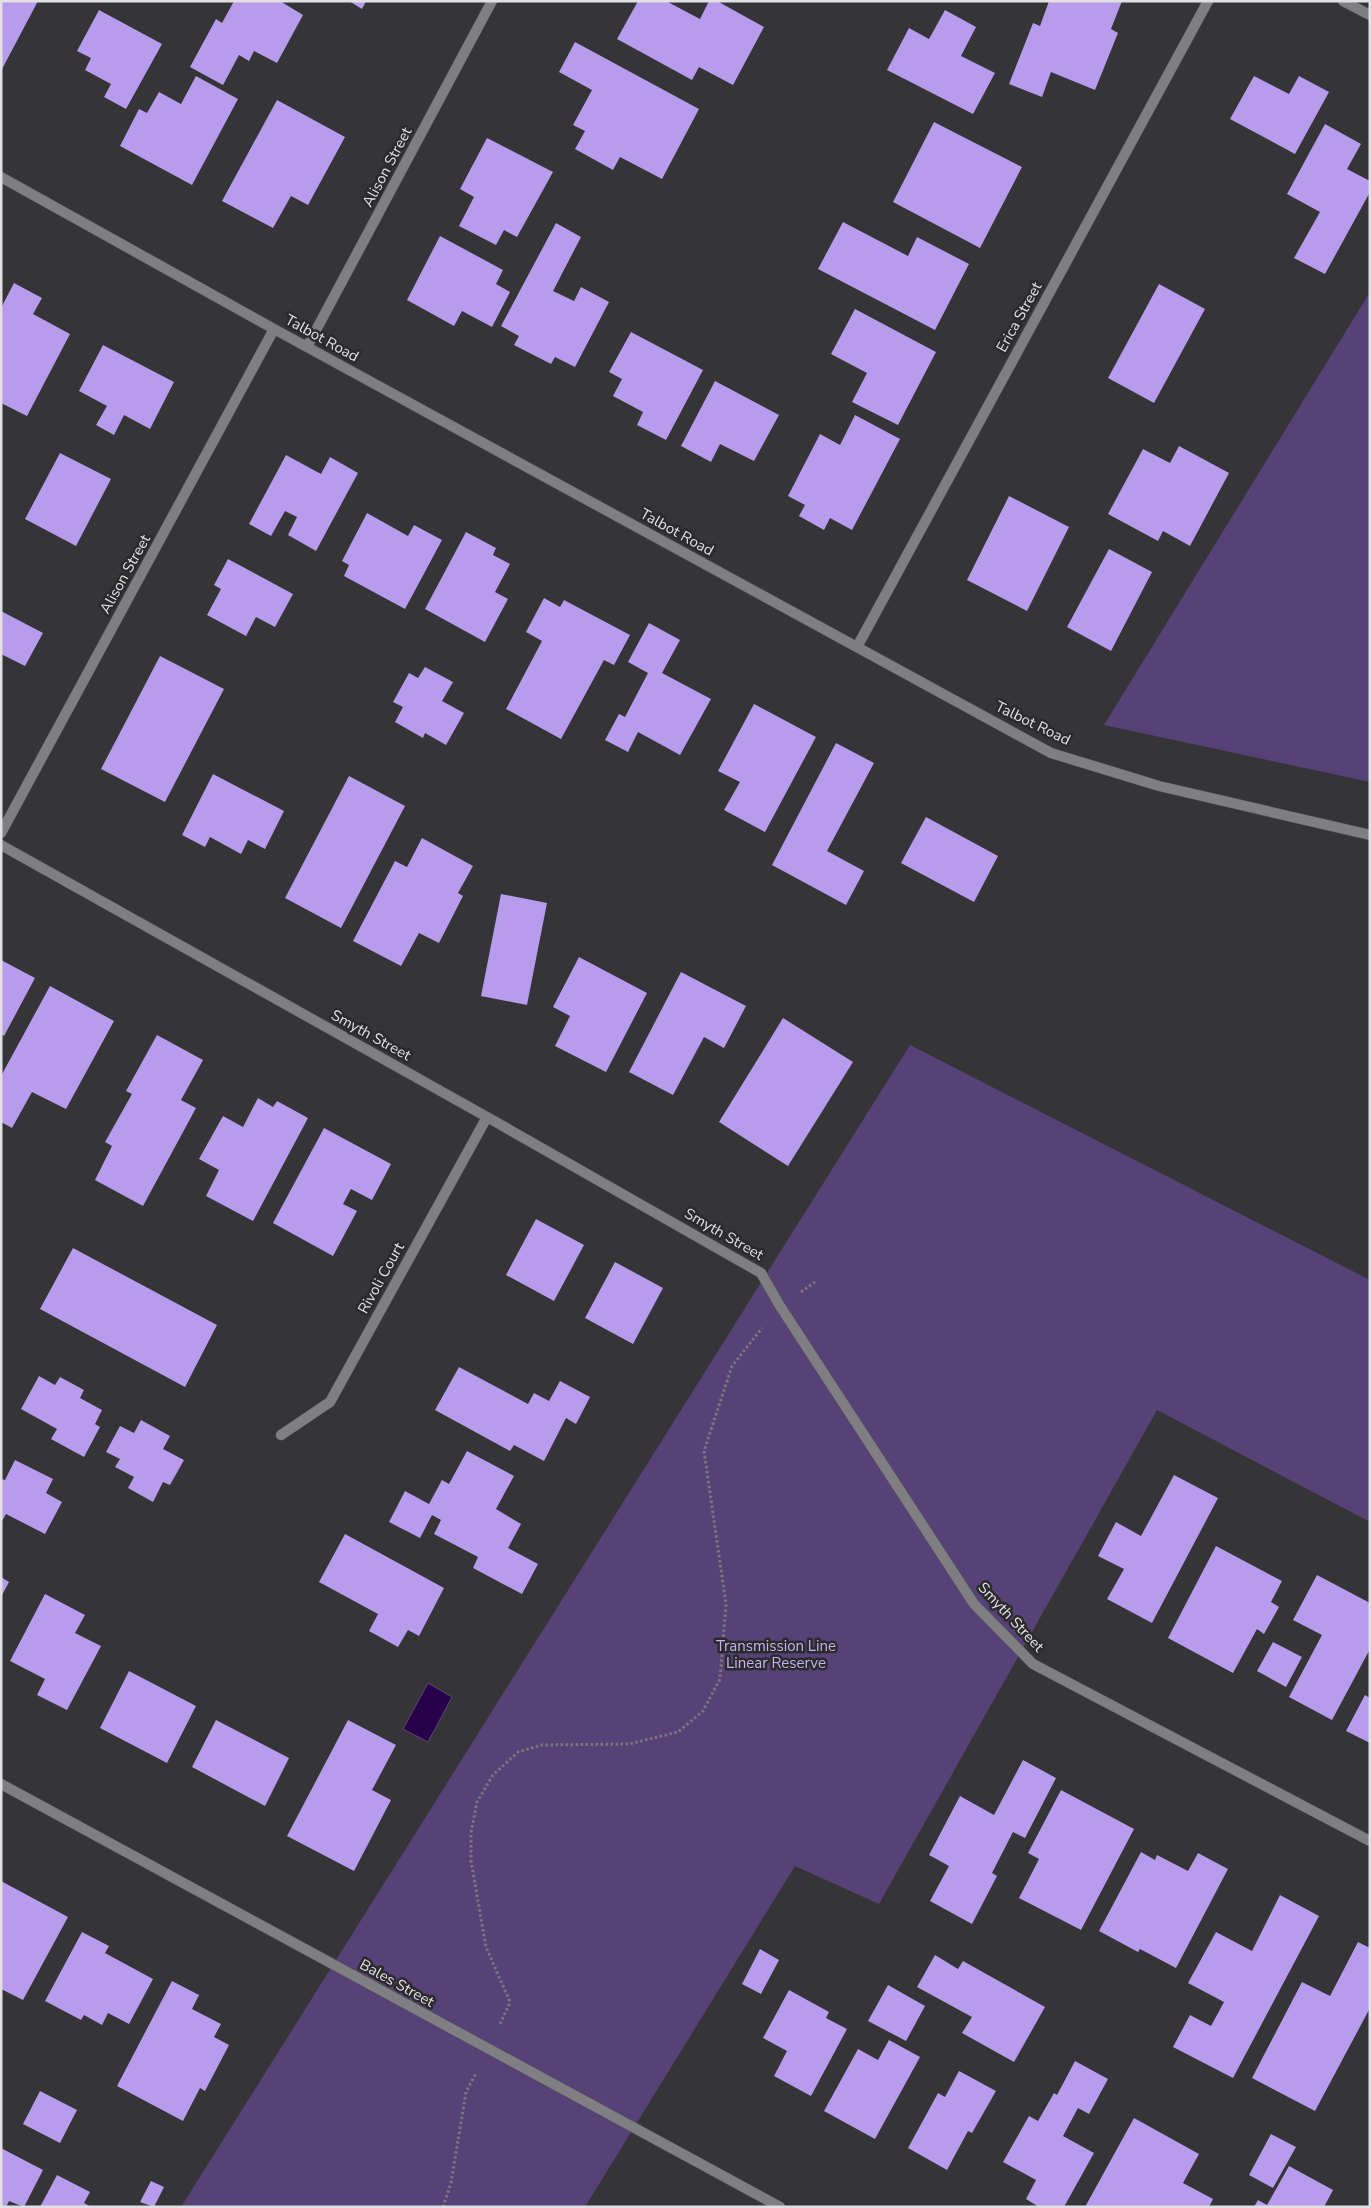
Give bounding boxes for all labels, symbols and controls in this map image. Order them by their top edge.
street label: Alison Street [358,123,417,210]
street label: Erica Street [992,278,1047,356]
street label: Talbot Road [282,310,362,366]
street label: Talbot Road [637,504,717,560]
street label: Alison Street [95,530,155,617]
street label: Talbot Road [992,696,1074,750]
street label: Smyth Street [327,1005,415,1066]
street label: Smyth Street [681,1203,768,1265]
street label: Rivoli Court [353,1238,409,1317]
street label: Smyth Street [974,1578,1049,1657]
park label: Transmission Line Linear Reserve [716,1636,836,1673]
street label: Bales Street [356,1954,439,2012]

